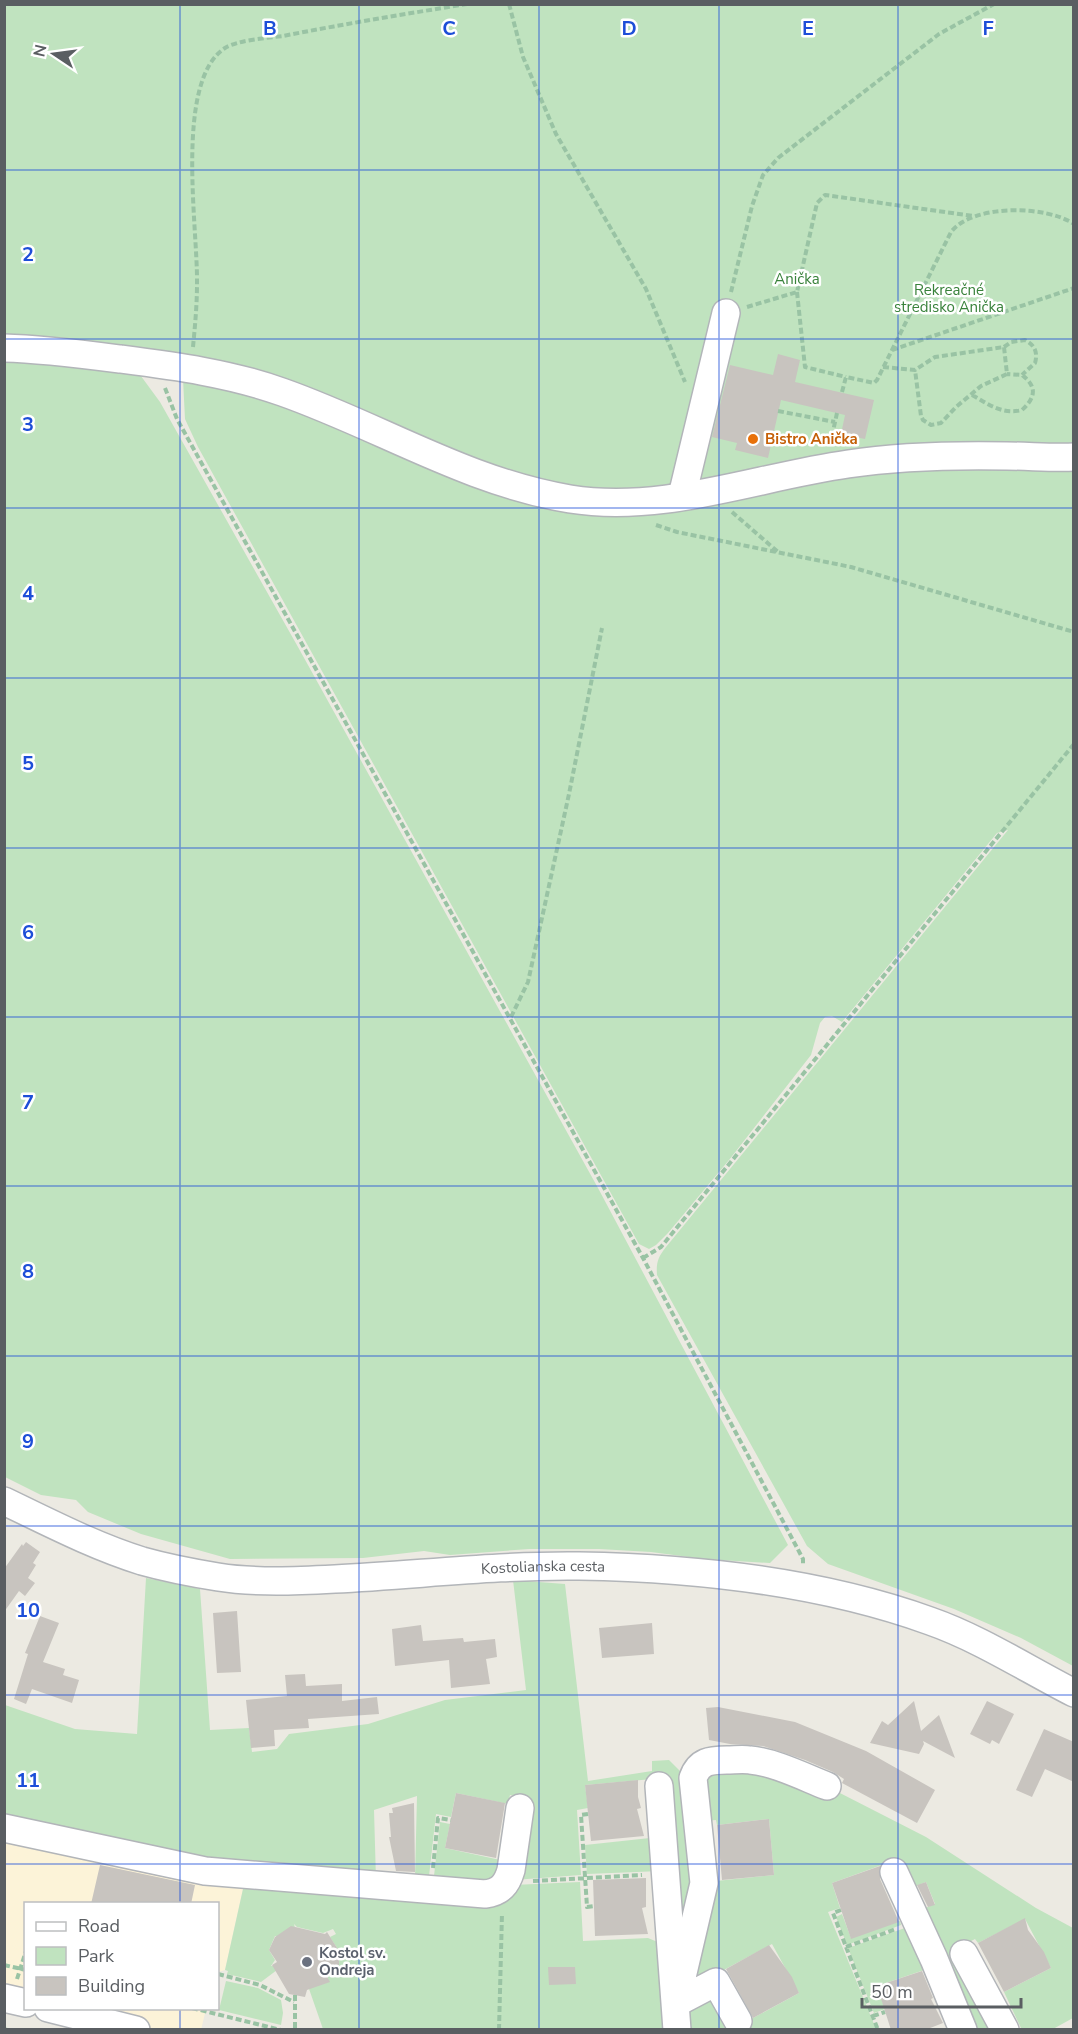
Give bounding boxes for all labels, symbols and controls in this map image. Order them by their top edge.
text: B [263,15,277,42]
text: C [442,15,456,42]
text: D [621,15,637,42]
text: E [802,15,814,42]
text: F [982,15,994,42]
north arrow [24,24,84,84]
text: N [28,43,52,59]
text: 2 [22,241,34,268]
park label: Anička [774,269,820,289]
park label: Rekreačné stredisko Anička [894,280,1004,317]
text: 3 [22,411,34,438]
place label: Bistro Anička [765,429,858,449]
marker: Bistro Anička [746,432,760,446]
text: 4 [22,580,34,607]
text: 5 [22,750,34,777]
text: 6 [22,919,34,946]
text: 7 [22,1089,34,1116]
text: 8 [22,1258,34,1285]
text: 9 [22,1428,34,1455]
street label: Kostolianska cesta [480,1556,605,1579]
text: 10 [16,1597,40,1624]
text: 11 [16,1767,40,1794]
legend [24,1902,219,2010]
text: Road [78,1914,120,1938]
place label: Kostol sv. Ondreja [319,1943,386,1980]
text: Park [78,1944,115,1968]
marker: Kostol sv. Ondreja [300,1955,314,1969]
scale bar [862,1971,1021,2009]
text: Building [78,1974,145,1998]
text: 50 m [871,1980,913,2004]

